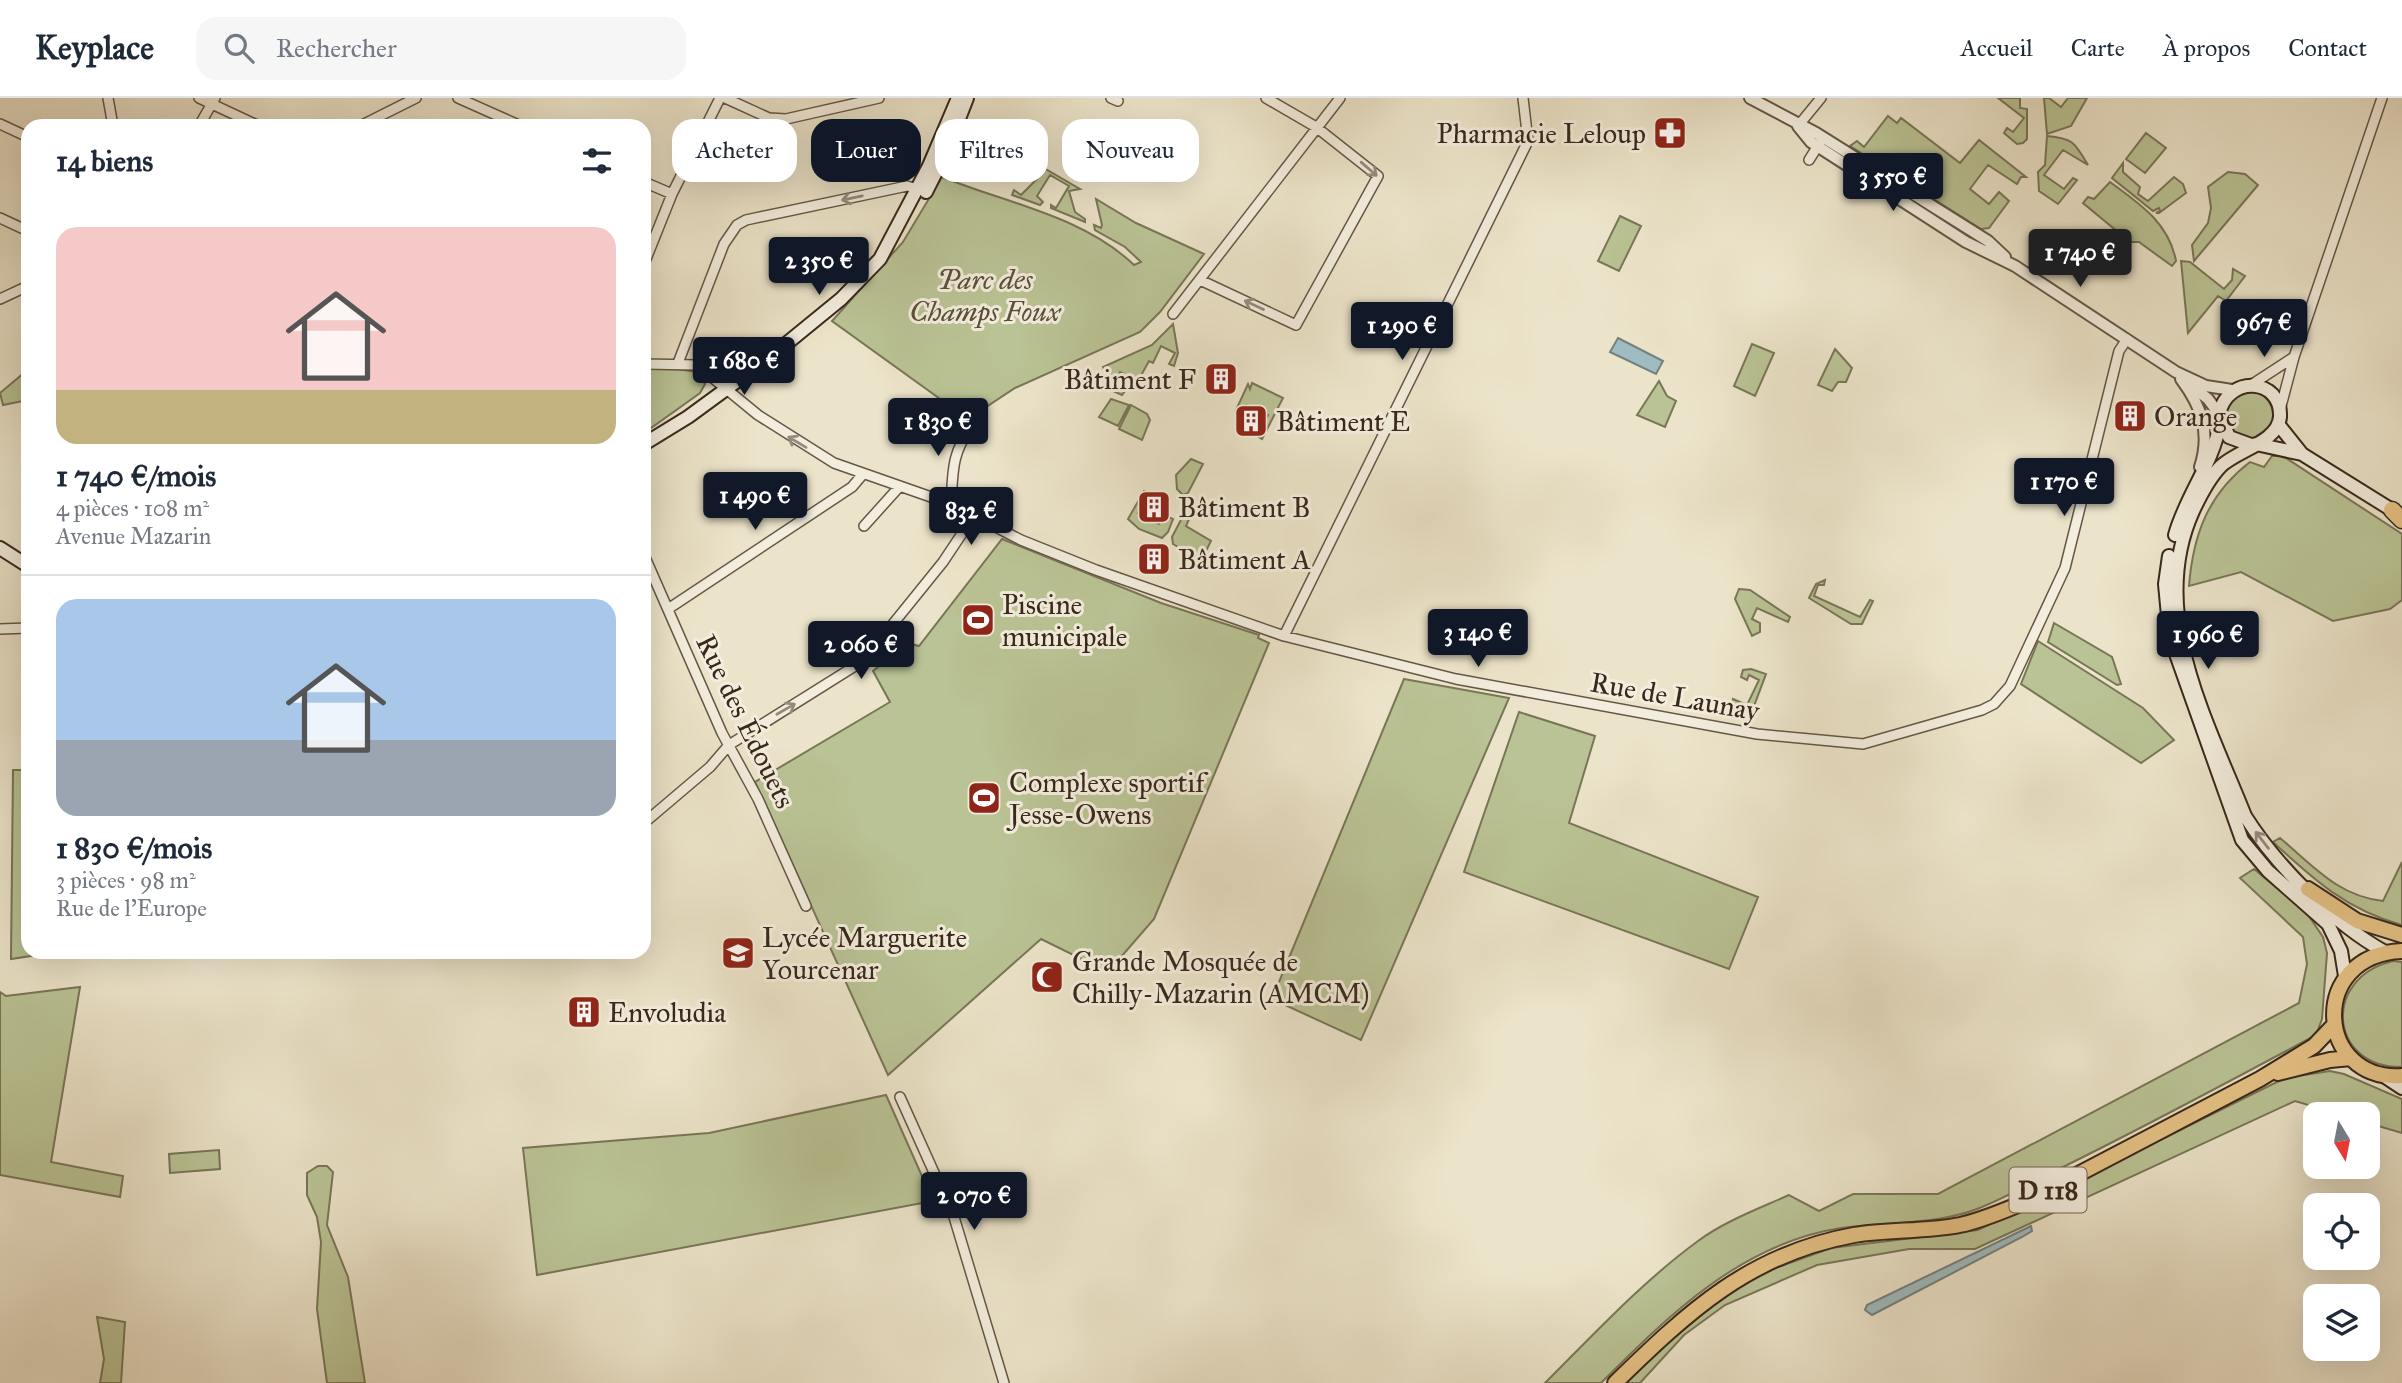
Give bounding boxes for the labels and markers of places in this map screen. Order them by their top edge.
pharmacy icon: Pharmacie Leloup [1651,114,1689,152]
place label: Pharmacie Leloup [1437,116,1646,151]
pin: 3 550 € [1828,153,1958,213]
pin: 1 740 € [2015,230,2145,289]
pin: 2 350 € [754,238,884,297]
pin: 967 € [2215,300,2313,359]
pin: 1 290 € [1337,302,1467,362]
pin: 1 680 € [679,338,809,397]
building icon: Bâtiment F [1202,360,1240,398]
place label: Bâtiment F [1064,362,1196,397]
building icon: Orange [2111,397,2149,435]
pin: 1 830 € [873,398,1003,458]
place label: Orange [2154,399,2238,434]
building icon: Bâtiment E [1232,402,1270,440]
place label: Bâtiment E [1276,404,1410,439]
pin: 1 170 € [1999,458,2129,518]
pin: 1 490 € [690,472,820,532]
pin: 832 € [922,488,1020,547]
building icon: Bâtiment B [1135,488,1173,526]
place label: Bâtiment B [1178,490,1311,525]
building icon: Bâtiment A [1135,540,1173,578]
place label: Bâtiment A [1178,542,1311,577]
place label: Piscine municipale [1002,587,1128,654]
sports icon: Piscine municipale [959,601,997,639]
pin: 3 140 € [1413,610,1543,669]
pin: 1 960 € [2143,612,2273,671]
pin: 2 060 € [796,622,926,681]
place label: Complexe sportif Jesse-Owens [1006,765,1209,832]
sports icon: Complexe sportif Jesse-Owens [965,779,1003,817]
place label: Lycée Marguerite Yourcenar [762,920,967,987]
school or university icon: Lycée Marguerite Yourcenar [719,934,757,972]
place label: Grande Mosquée de Chilly-Mazarin (AMCM) [1072,944,1370,1011]
mosque icon: Grande Mosquée de Chilly-Mazarin (AMCM) [1028,958,1066,996]
building icon: Envoludia [565,993,603,1031]
place label: Envoludia [608,995,726,1030]
pin: 2 070 € [909,1172,1039,1232]

